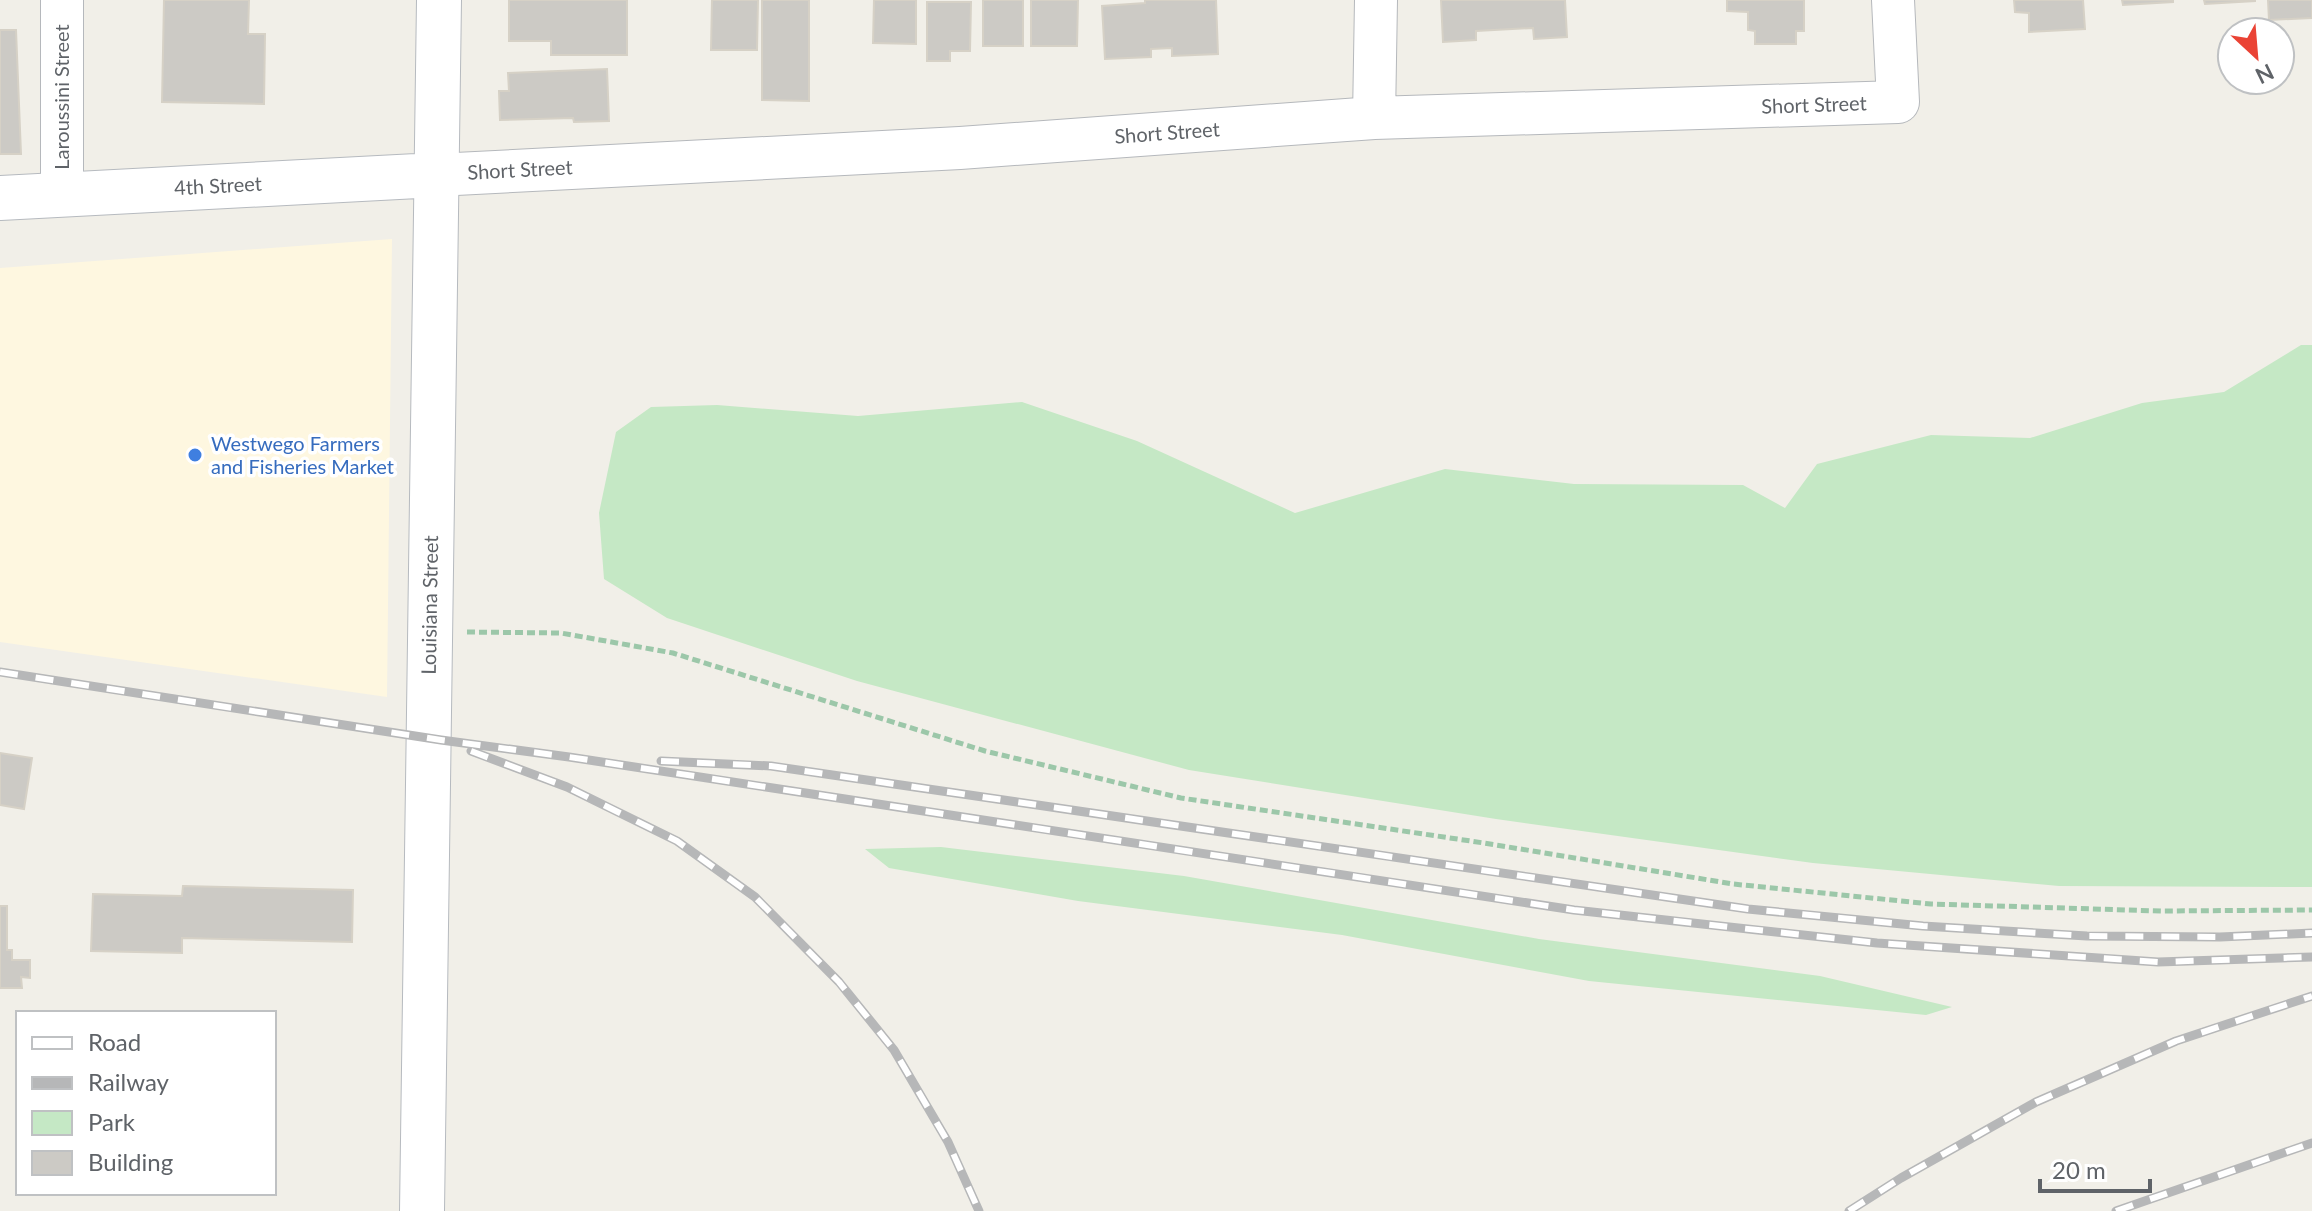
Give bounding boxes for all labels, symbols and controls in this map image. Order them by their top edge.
north arrow [2216,16,2296,96]
street label: Laroussini Street [49,24,73,170]
text: N [2251,59,2279,90]
street label: Short Street [1761,90,1867,118]
street label: Short Street [1114,116,1220,148]
street label: Short Street [467,154,573,184]
street label: 4th Street [174,171,262,199]
place label: Westwego Farmers and Fisheries Market [211,431,394,478]
marker: Westwego Farmers and Fisheries Market [186,446,204,464]
street label: Louisiana Street [416,535,442,675]
legend [16,1011,276,1195]
text: Road [88,1027,141,1056]
text: Railway [88,1067,170,1096]
text: Park [88,1107,136,1136]
scale bar [2040,1143,2150,1193]
text: Building [88,1147,173,1176]
text: 20 m [2052,1155,2106,1184]

